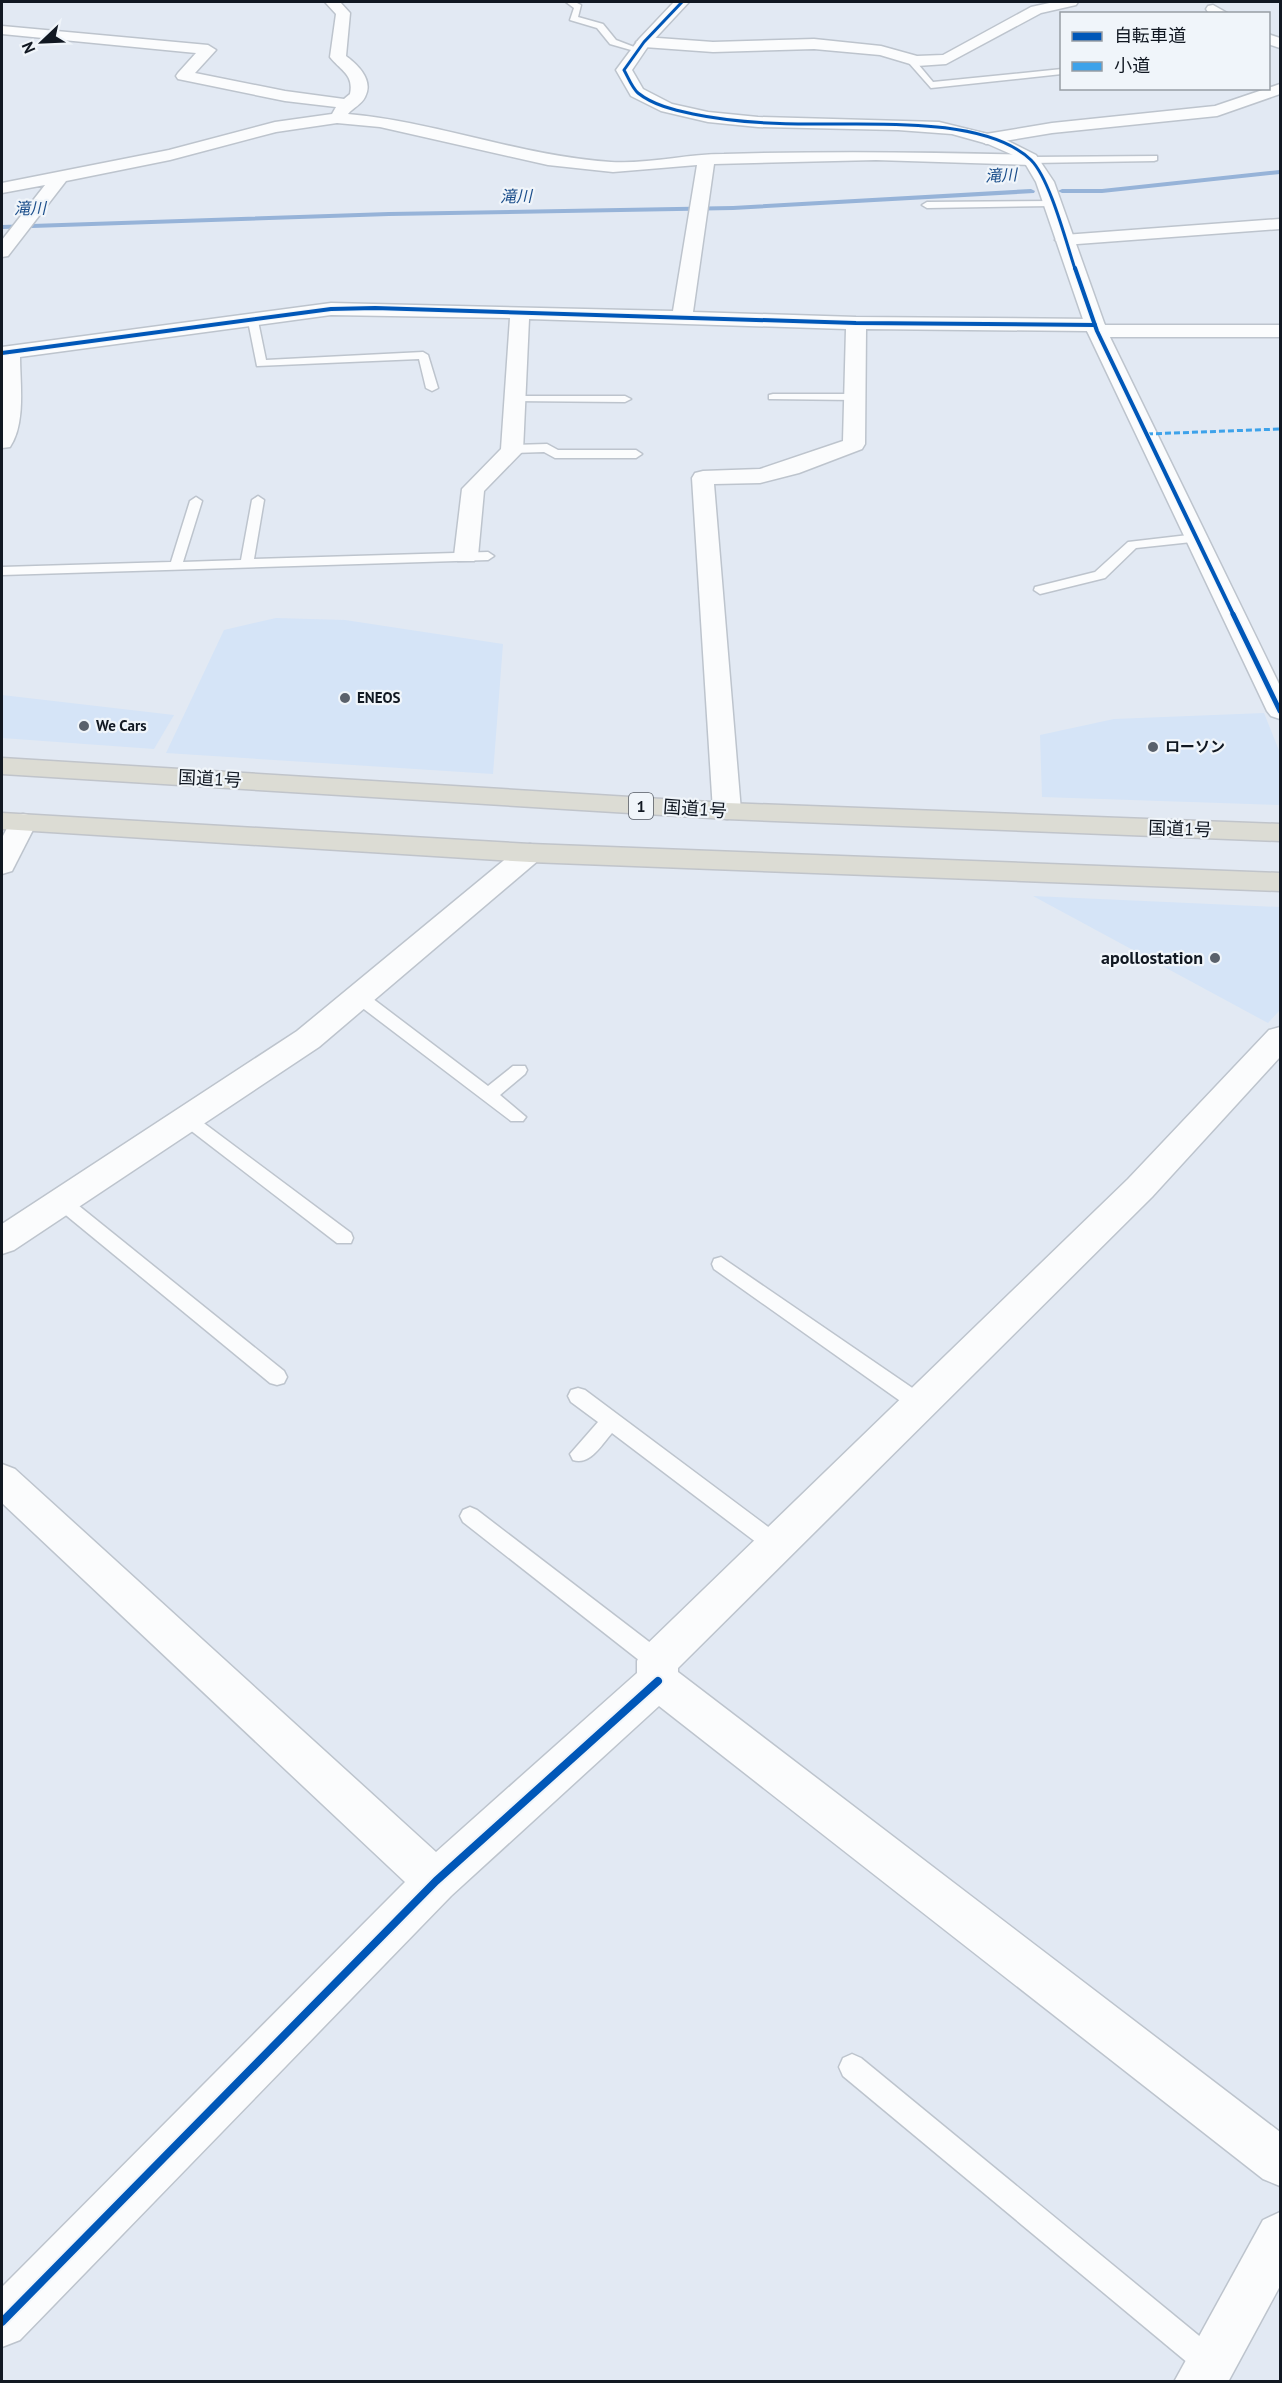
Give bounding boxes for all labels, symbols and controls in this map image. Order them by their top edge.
north arrow [12,12,72,72]
legend [1060,12,1270,90]
text: 自転車道 [1114,24,1186,47]
text: N [17,39,39,57]
text: 小道 [1114,54,1150,77]
water label: 滝川 [984,164,1019,186]
water label: 滝川 [500,186,534,206]
water label: 滝川 [14,198,48,218]
place label: ENEOS [357,688,401,707]
marker: ENEOS [338,691,352,705]
place label: We Cars [96,716,147,735]
marker: We Cars [77,719,91,733]
place label: ローソン [1165,737,1225,756]
marker: ローソン [1146,740,1160,754]
street label: 国道1号 [178,765,242,792]
road number: 1 [629,793,653,819]
street label: 国道1号 [662,795,728,822]
street label: 国道1号 [1148,816,1212,841]
place label: apollostation [1101,946,1203,969]
marker: apollostation [1208,951,1222,965]

